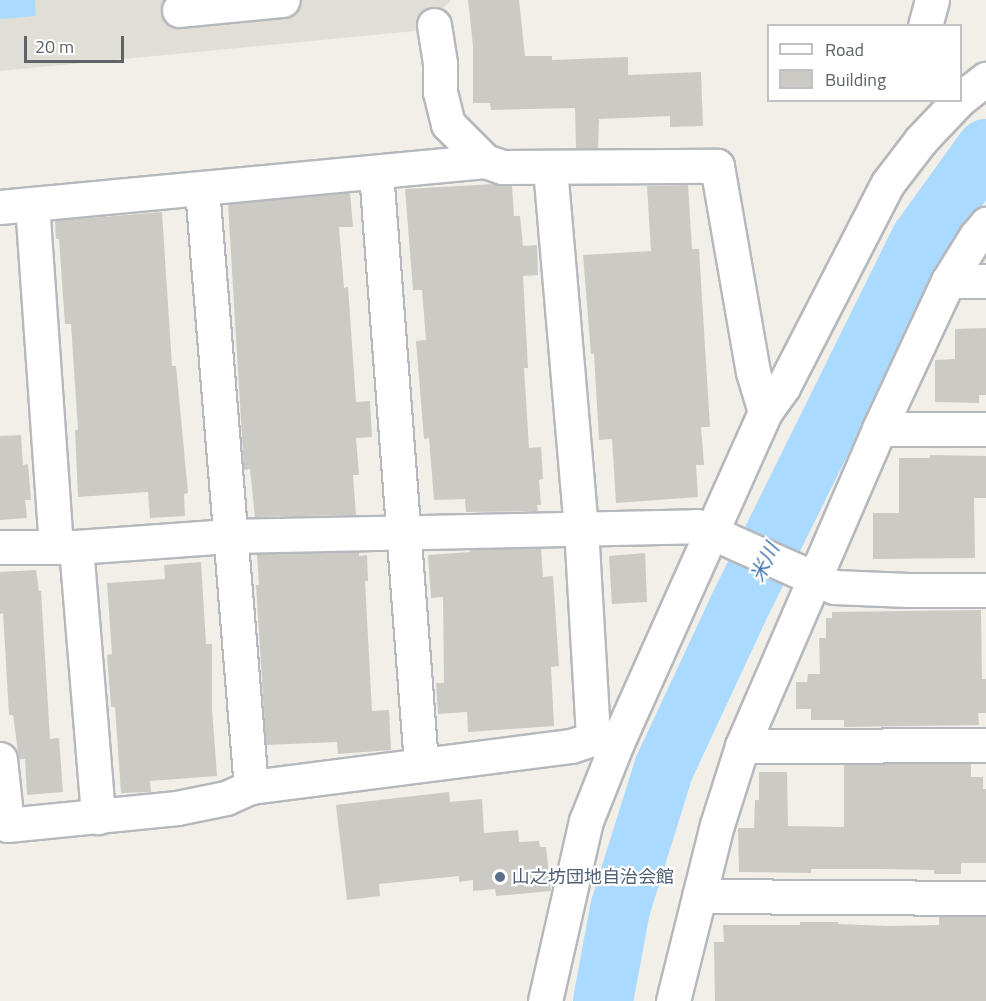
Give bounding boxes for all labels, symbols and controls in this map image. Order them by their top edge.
scale bar [27,24,128,62]
legend [767,24,962,102]
text: 20 m [35,33,74,60]
text: Road [825,36,864,63]
text: Building [825,66,886,93]
water label: 米川 [744,539,784,585]
place label: 山之坊団地自治会館 [512,866,674,888]
marker: 山之坊団地自治会館 [493,870,507,884]

